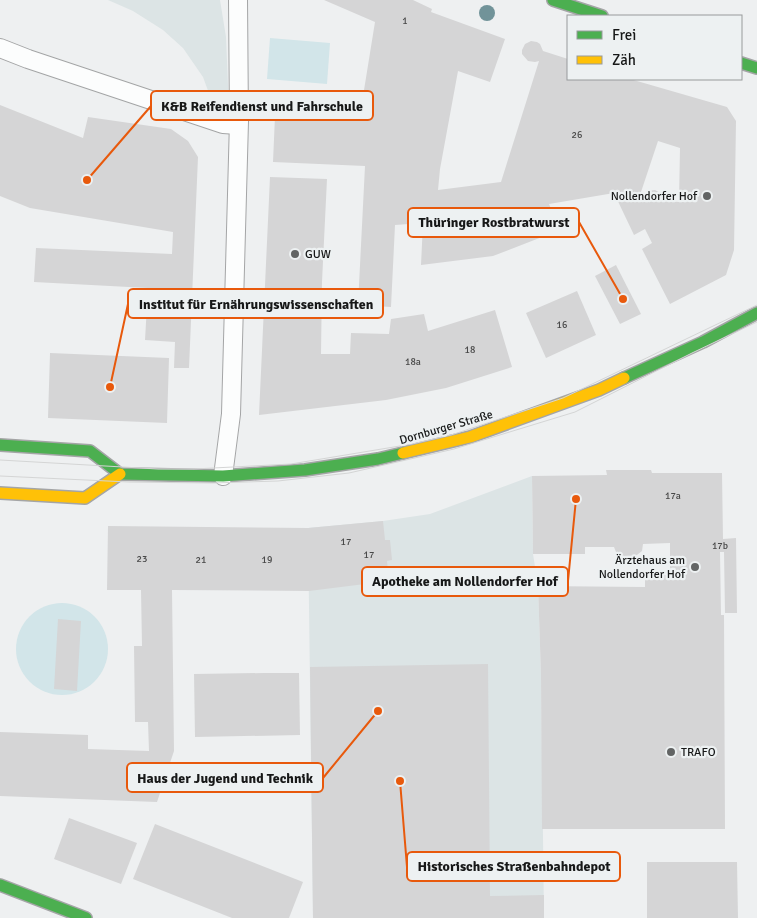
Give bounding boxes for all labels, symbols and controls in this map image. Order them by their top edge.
house number: 1 [402,15,408,27]
legend [567,15,742,80]
text: Frei [612,26,636,44]
text: Zäh [612,51,636,69]
callout: K&B Reifendienst und Fahrschule [151,91,373,120]
text: K&B Reifendienst und Fahrschule [161,98,363,115]
house number: 26 [572,129,582,141]
place label: Nollendorfer Hof [611,189,698,204]
marker: Nollendorfer Hof [701,190,713,202]
callout: Thüringer Rostbratwurst [408,208,579,237]
text: Thüringer Rostbratwurst [418,214,570,231]
place label: GUW [305,247,331,262]
marker: GUW [289,248,301,260]
callout: Institut für Ernährungswissenschaften [128,289,383,318]
text: Institut für Ernährungswissenschaften [139,296,374,313]
house number: 16 [557,319,567,331]
house number: 18 [465,344,475,356]
house number: 18a [405,356,421,368]
street label: Dornburger Straße [398,407,495,448]
house number: 17a [665,490,681,502]
house number: 17 [341,536,351,548]
house number: 17b [712,540,728,552]
house number: 17 [364,549,374,561]
house number: 23 [137,553,147,565]
place label: Ärztehaus am Nollendorfer Hof [599,553,686,582]
house number: 21 [196,554,206,566]
house number: 19 [262,554,272,566]
marker: Ärztehaus am Nollendorfer Hof [689,561,701,573]
callout: Apotheke am Nollendorfer Hof [362,567,568,596]
text: Apotheke am Nollendorfer Hof [372,573,559,590]
place label: TRAFO [681,745,716,760]
marker: TRAFO [665,746,677,758]
callout: Haus der Jugend und Technik [127,763,323,792]
text: Haus der Jugend und Technik [137,770,314,787]
callout: Historisches Straßenbahndepot [407,852,620,881]
text: Historisches Straßenbahndepot [417,858,611,875]

